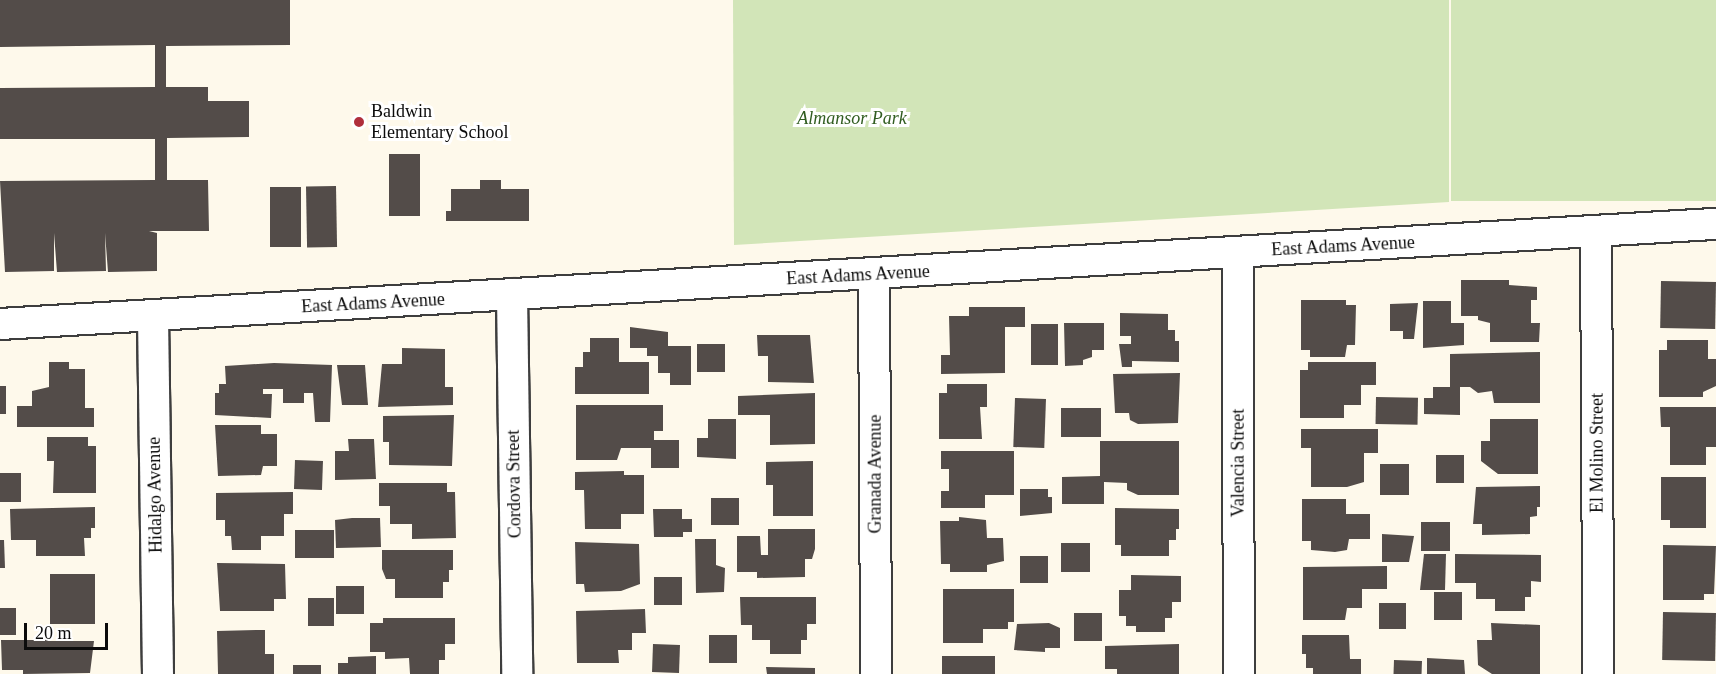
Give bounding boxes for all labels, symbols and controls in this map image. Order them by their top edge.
place label: Baldwin Elementary School [371,101,508,144]
park label: Almansor Park [797,107,907,129]
marker: Baldwin Elementary School [352,115,366,129]
street label: East Adams Avenue [1270,231,1416,261]
street label: East Adams Avenue [785,260,931,290]
street label: East Adams Avenue [300,288,446,318]
street label: El Molino Street [1586,393,1608,513]
street label: Valencia Street [1227,409,1249,517]
street label: Granada Avenue [864,414,886,534]
street label: Cordova Street [502,430,526,538]
street label: Hidalgo Avenue [143,436,167,554]
scale bar [27,611,111,649]
text: 20 m [35,623,72,643]

